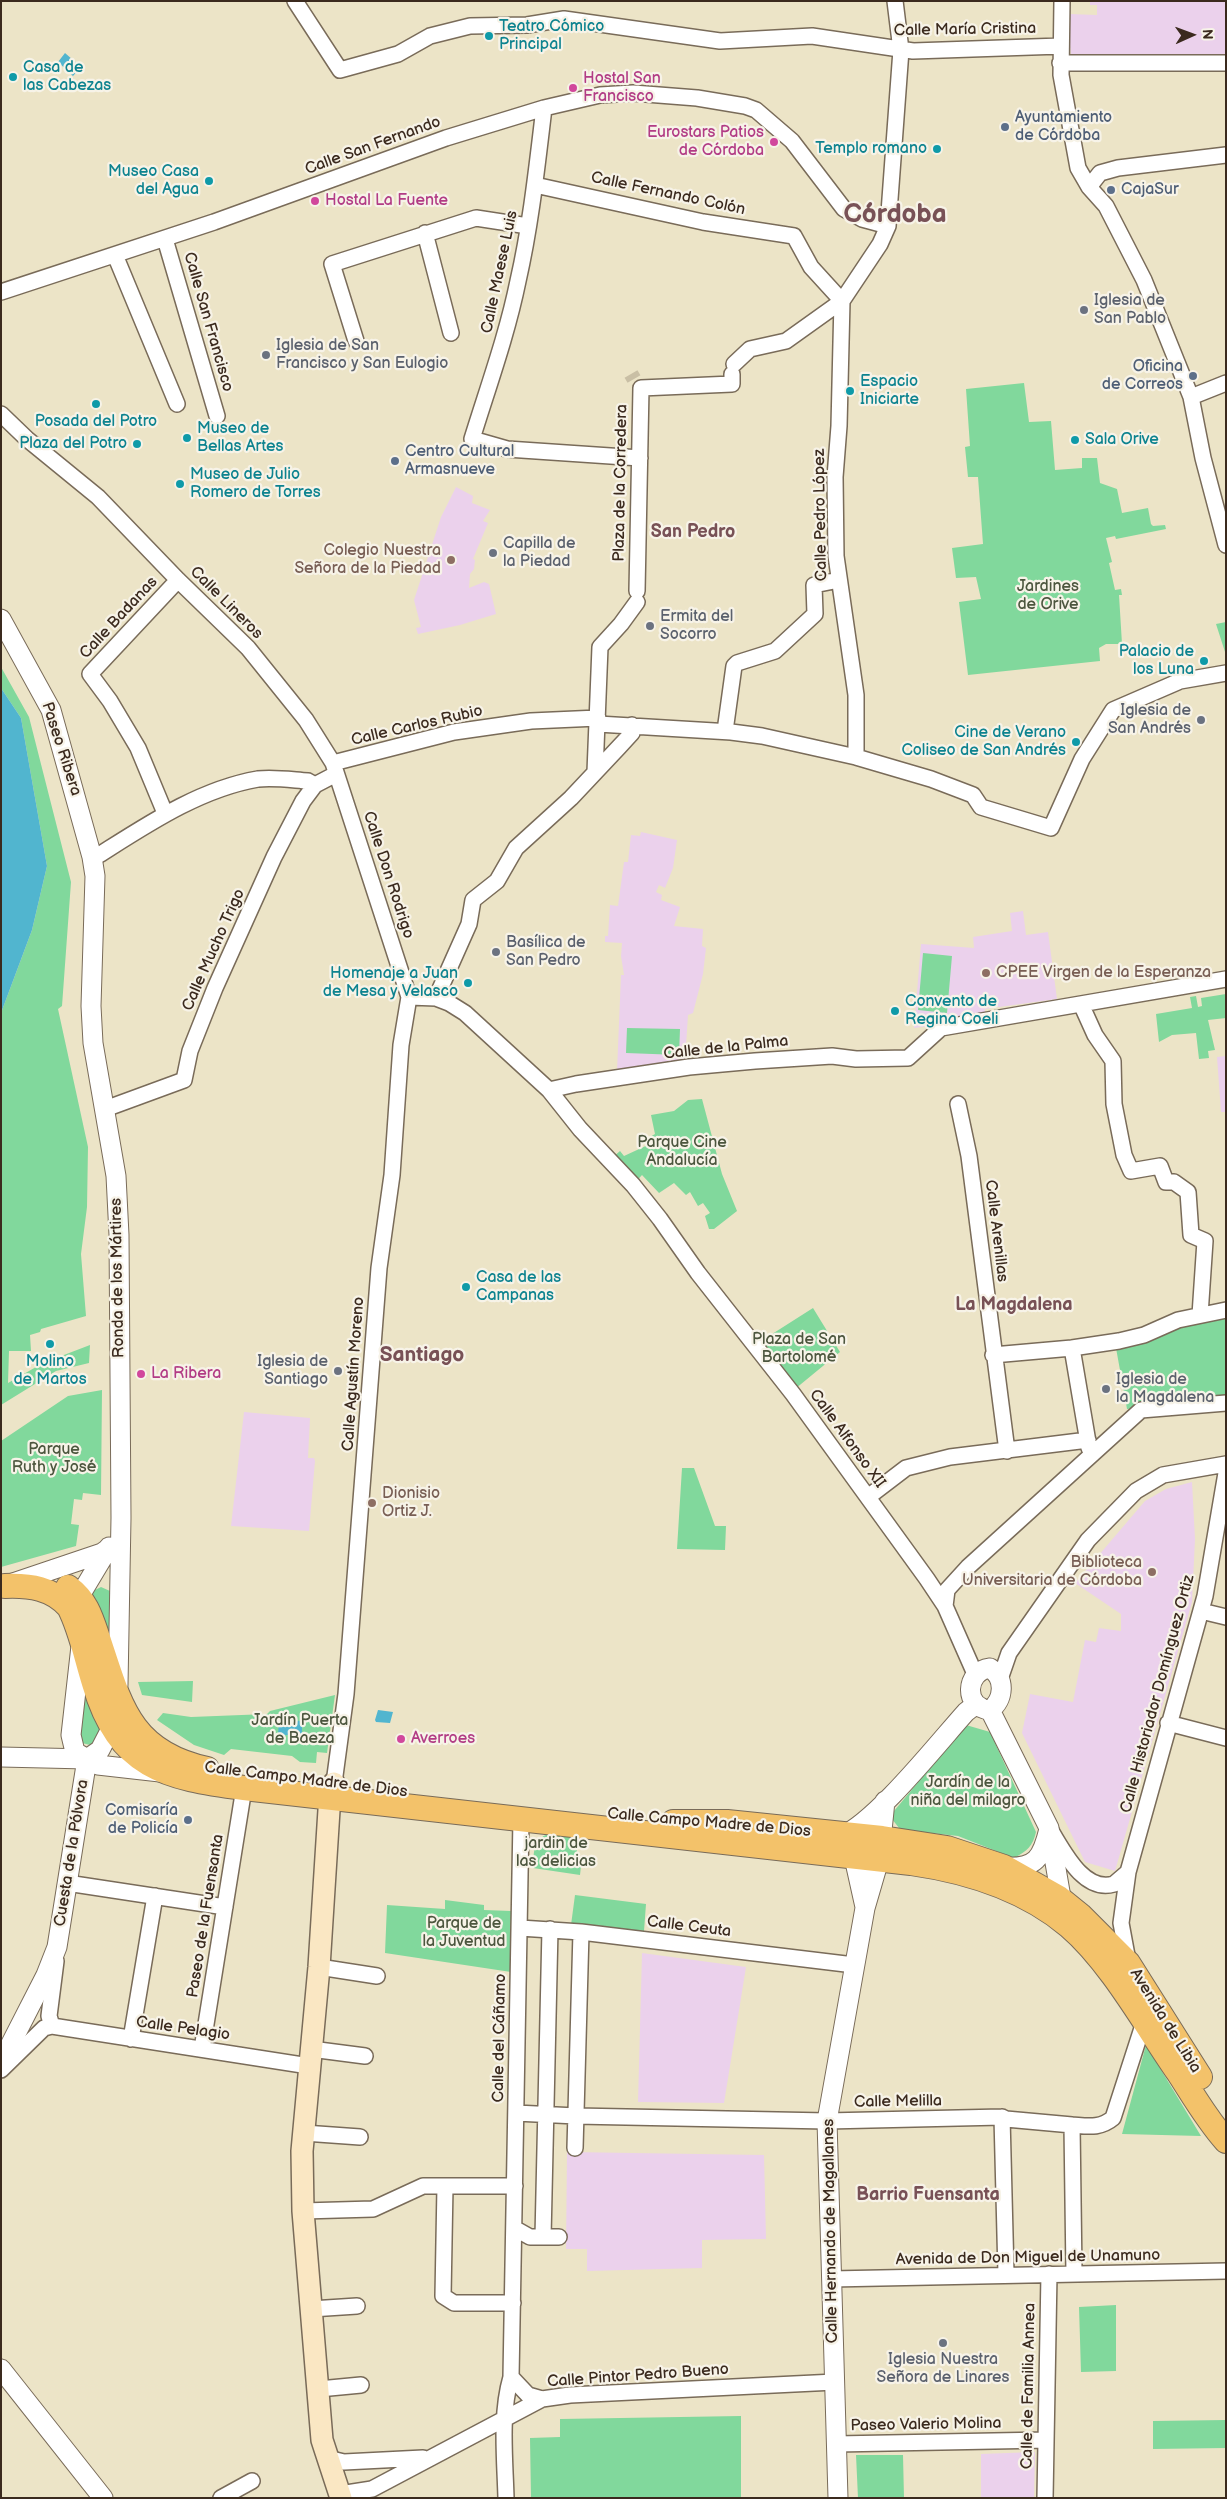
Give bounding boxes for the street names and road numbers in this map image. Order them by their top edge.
street label: Calle María Cristina [894,19,1036,41]
street label: Calle San Fernando [303,113,443,179]
street label: Calle Fernando Colón [589,168,747,220]
street label: Calle Maese Luis [478,209,522,335]
street label: Calle San Francisco [179,250,237,394]
street label: Plaza de la Corredera [610,404,632,562]
street label: Calle Pedro López [810,449,832,581]
street label: Calle Lineros [186,563,266,643]
street label: Calle Badanas [76,573,162,663]
street label: Paseo Ribera [37,700,85,798]
street label: Calle Carlos Rubio [349,702,485,750]
street label: Calle Don Rodrigo [358,809,418,941]
street label: Calle Mucho Trigo [178,886,250,1014]
street label: Calle de la Palma [663,1032,789,1064]
street label: Calle Arenillas [980,1179,1012,1283]
street label: Ronda de los Mártires [107,1198,129,1358]
street label: Calle Agustín Moreno [339,1296,369,1452]
street label: Calle Alfonso XII [805,1386,889,1492]
street label: Calle Historiador Domínguez Ortiz [1117,1573,1199,1815]
street label: Calle Campo Madre de Dios [203,1758,409,1802]
street label: Cuesta de la Pólvora [51,1778,93,1928]
street label: Calle Campo Madre de Dios [606,1805,812,1841]
street label: Paseo de la Fuensanta [184,1833,228,1999]
street label: Calle Ceuta [646,1912,732,1942]
street label: Avenida de Libia [1125,1965,1205,2077]
street label: Calle del Cáñamo [489,1974,511,2102]
street label: Calle Pelagio [135,2013,231,2045]
street label: Calle Melilla [854,2092,942,2112]
street label: Calle Hernando de Magallanes [819,2119,843,2343]
street label: Avenida de Don Miguel de Unamuno [896,2246,1160,2270]
street label: Calle de Familia Annea [1018,2303,1040,2469]
street label: Calle Pintor Pedro Bueno [546,2360,730,2392]
street label: Paseo Valerio Molina [850,2414,1002,2436]

